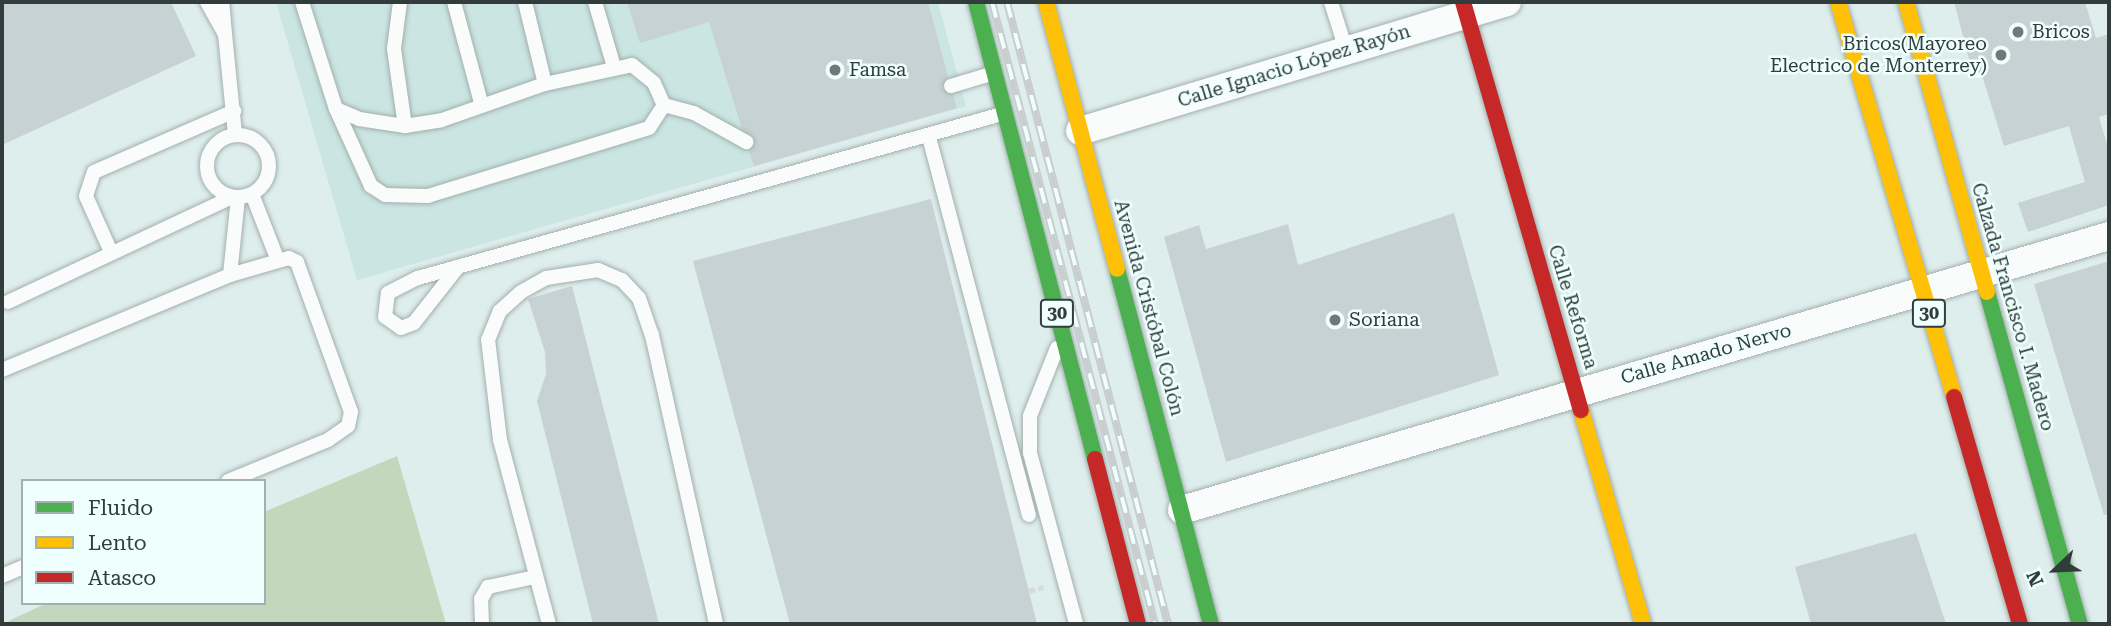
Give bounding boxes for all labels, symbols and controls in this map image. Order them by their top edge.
street label: Calle Ignacio López Rayón [1175,20,1413,112]
place label: Bricos [2032,21,2090,43]
marker: Bricos [2010,24,2026,40]
place label: Bricos(Mayoreo Electrico de Monterrey) [1770,33,1987,77]
marker: Bricos(Mayoreo Electrico de Monterrey) [1993,47,2009,63]
place label: Famsa [849,59,906,81]
marker: Famsa [827,62,843,78]
street label: Calzada Francisco I. Madero [1967,180,2059,434]
street label: Avenida Cristóbal Colón [1109,197,1189,419]
street label: Calle Reforma [1543,242,1603,372]
road number: 30 [1040,298,1074,328]
road number: 30 [1912,298,1946,328]
place label: Soriana [1349,309,1420,331]
marker: Soriana [1327,312,1343,328]
street label: Calle Amado Nervo [1618,319,1794,389]
legend [21,479,266,605]
text: Fluido [88,496,153,520]
text: Lento [88,531,147,555]
north arrow [2020,535,2090,605]
text: Atasco [88,566,156,590]
text: N [2022,567,2049,590]

